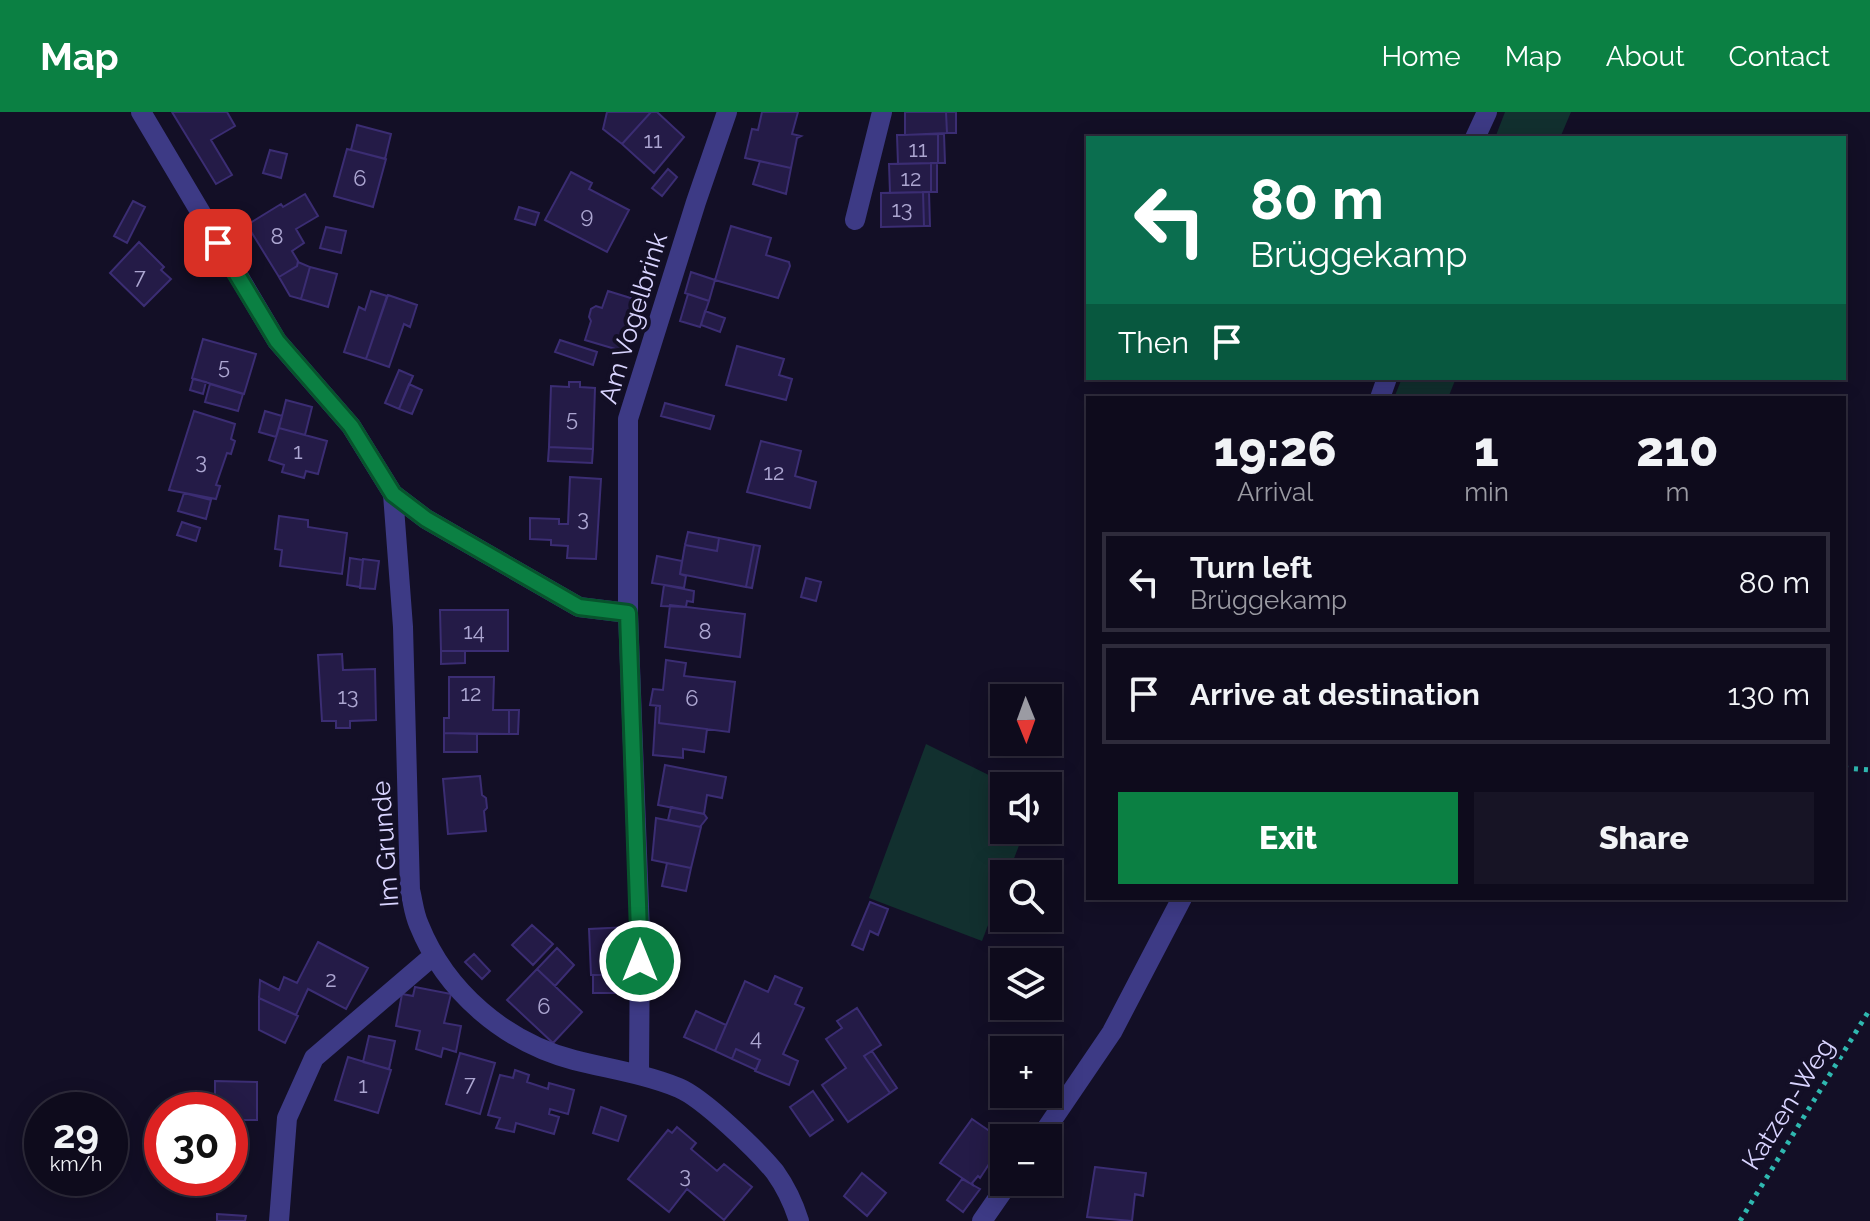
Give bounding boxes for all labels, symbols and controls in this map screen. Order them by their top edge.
text: Map [40,34,119,79]
text: Home [1381,40,1461,73]
text: Map [1505,40,1562,73]
text: About [1606,40,1685,73]
text: Contact [1729,40,1830,73]
house number: 11 [644,127,662,153]
house number: 11 [909,136,927,162]
house number: 6 [353,165,367,191]
house number: 12 [901,165,921,191]
text: 80 m [1250,166,1384,232]
icon: left [1118,168,1222,272]
house number: 13 [891,196,913,222]
house number: 9 [581,202,593,228]
pin [184,209,252,277]
icon: arrive [196,221,240,265]
house number: 8 [270,223,284,249]
street label: Am Vogelbrink [593,229,673,407]
text: Brüggekamp [1250,233,1468,275]
house number: 7 [134,263,146,289]
icon: arrive [1205,320,1249,364]
text: Then [1118,325,1189,360]
house number: 5 [218,353,230,379]
house number: 5 [566,405,578,431]
text: 19:26 [1213,421,1337,477]
text: 1 [1474,421,1499,477]
text: 210 [1636,421,1719,477]
house number: 1 [293,438,303,464]
house number: 3 [195,448,207,474]
house number: 12 [764,459,784,485]
text: Arrival [1237,477,1313,507]
text: min [1464,477,1509,507]
text: m [1666,477,1689,507]
house number: 3 [577,505,589,531]
text: Turn left [1190,550,1312,585]
icon: left [1122,560,1166,604]
text: 80 m [1739,565,1810,600]
text: Brüggekamp [1190,585,1347,615]
house number: 14 [463,618,485,644]
house number: 8 [698,618,712,644]
icon: arrive [1122,672,1166,716]
text: Arrive at destination [1190,677,1480,712]
text: 130 m [1728,677,1810,712]
house number: 12 [461,680,481,706]
house number: 13 [337,683,359,709]
north arrow [990,684,1062,756]
map controls [990,684,1062,1196]
house number: 6 [685,685,699,711]
button: sound [990,772,1062,844]
street label: Im Grunde [366,780,404,908]
button: Exit [1118,792,1458,884]
button: Share [1474,792,1814,884]
button: search [990,860,1062,932]
position arrow [598,919,682,1003]
button: layers [990,948,1062,1020]
house number: 2 [325,966,337,992]
house number: 6 [537,993,551,1019]
house number: 4 [750,1024,762,1050]
street label: Katzen-Weg [1736,1033,1840,1175]
button: + [990,1036,1062,1108]
house number: 7 [464,1070,476,1096]
house number: 1 [358,1072,368,1098]
speed limit sign: 30 [144,1092,248,1196]
text: 29 [53,1110,99,1157]
button: − [990,1124,1062,1196]
text: km/h [50,1152,102,1176]
house number: 3 [679,1162,691,1188]

